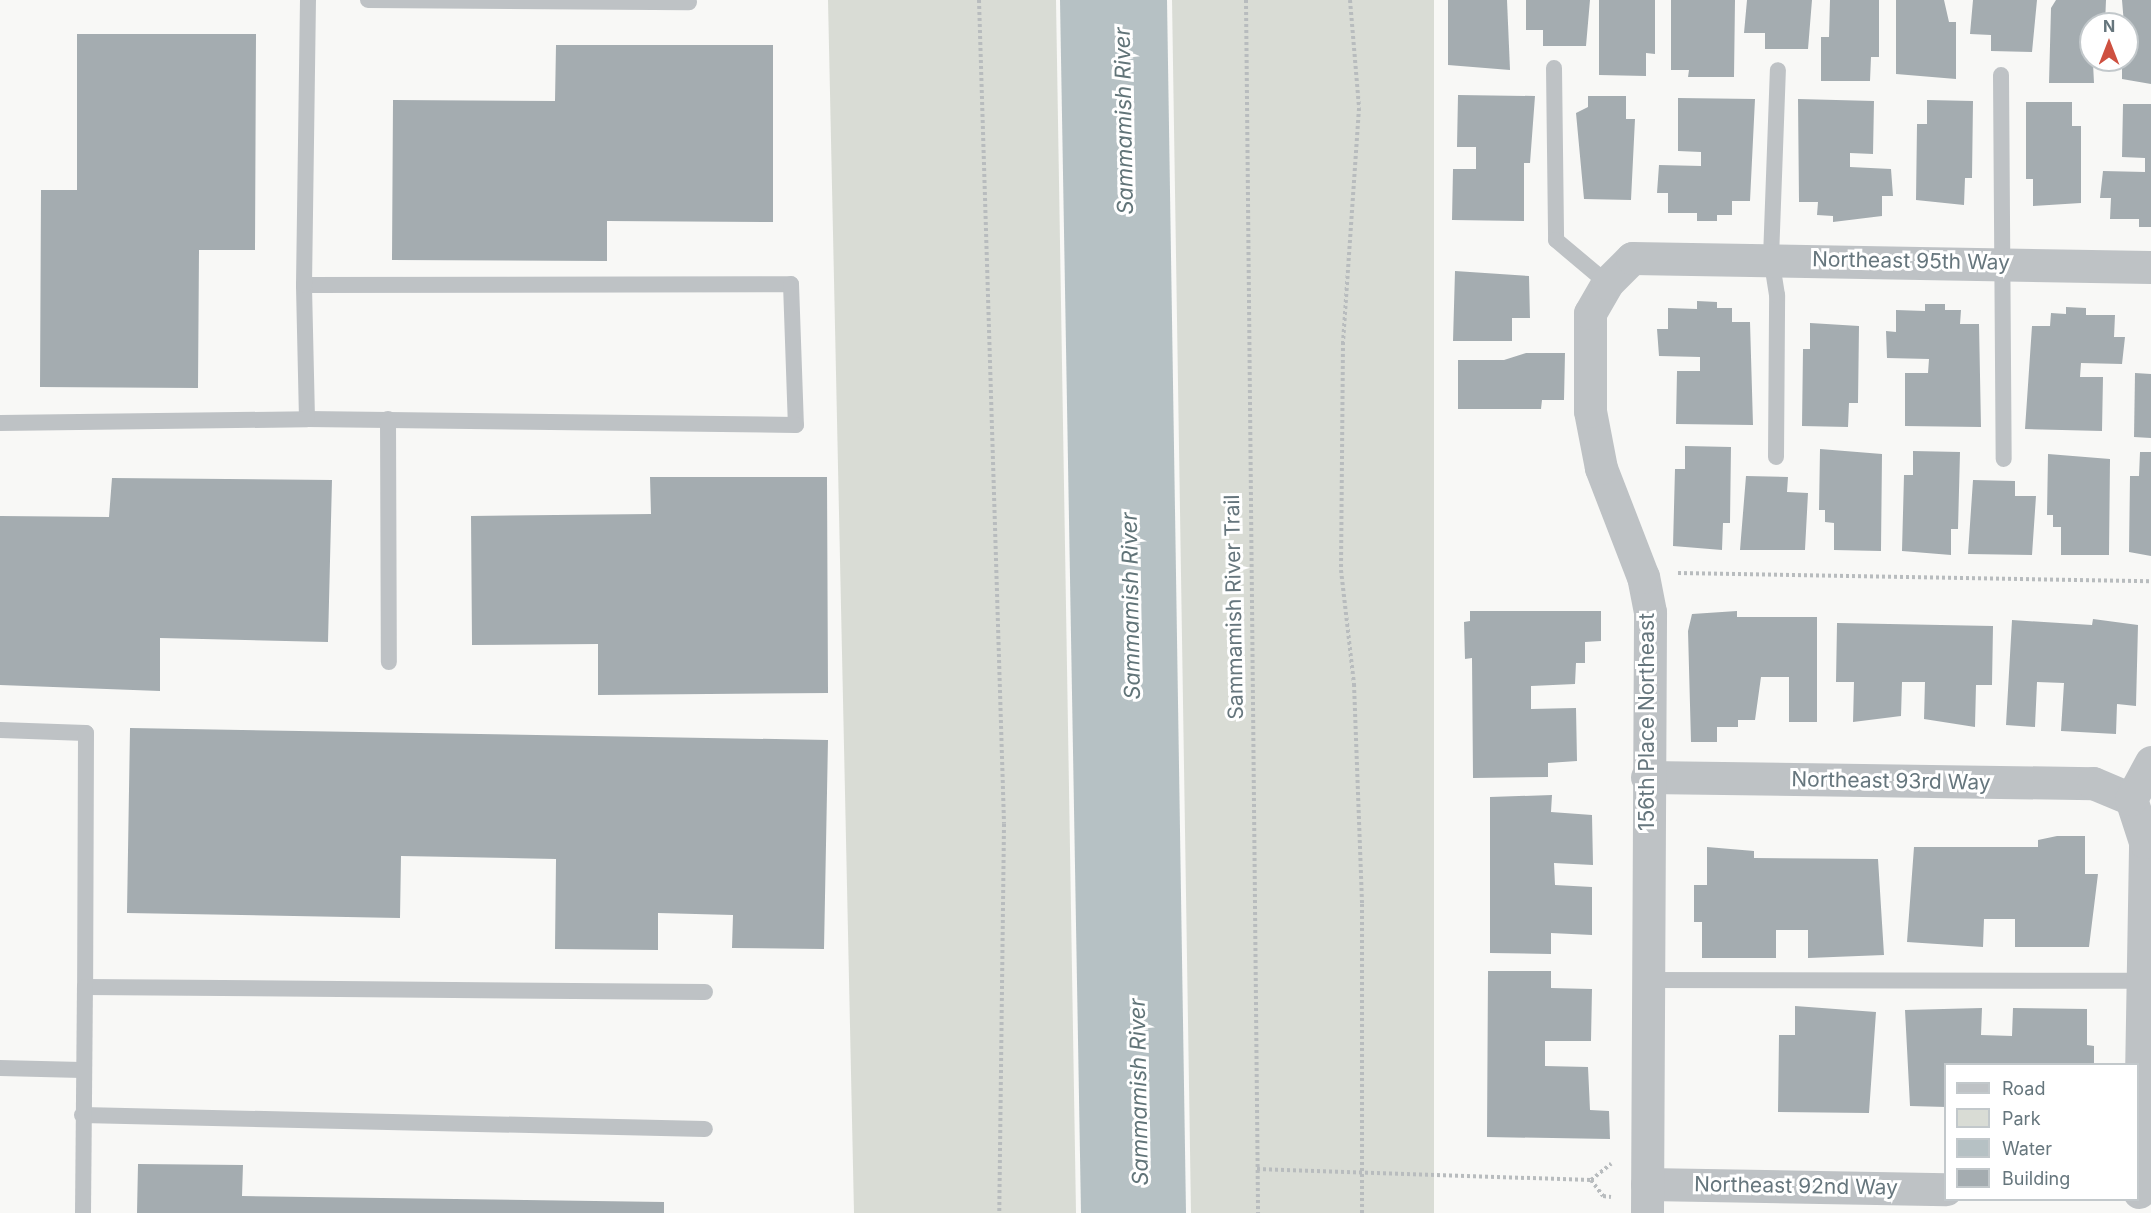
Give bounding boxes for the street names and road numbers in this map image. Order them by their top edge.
street label: Northeast 95th Way [1812,247,2010,275]
street label: Sammamish River Trail [1219,494,1249,720]
street label: 156th Place Northeast [1634,613,1660,831]
street label: Northeast 93rd Way [1791,767,1991,795]
street label: Northeast 92nd Way [1694,1172,1898,1200]

